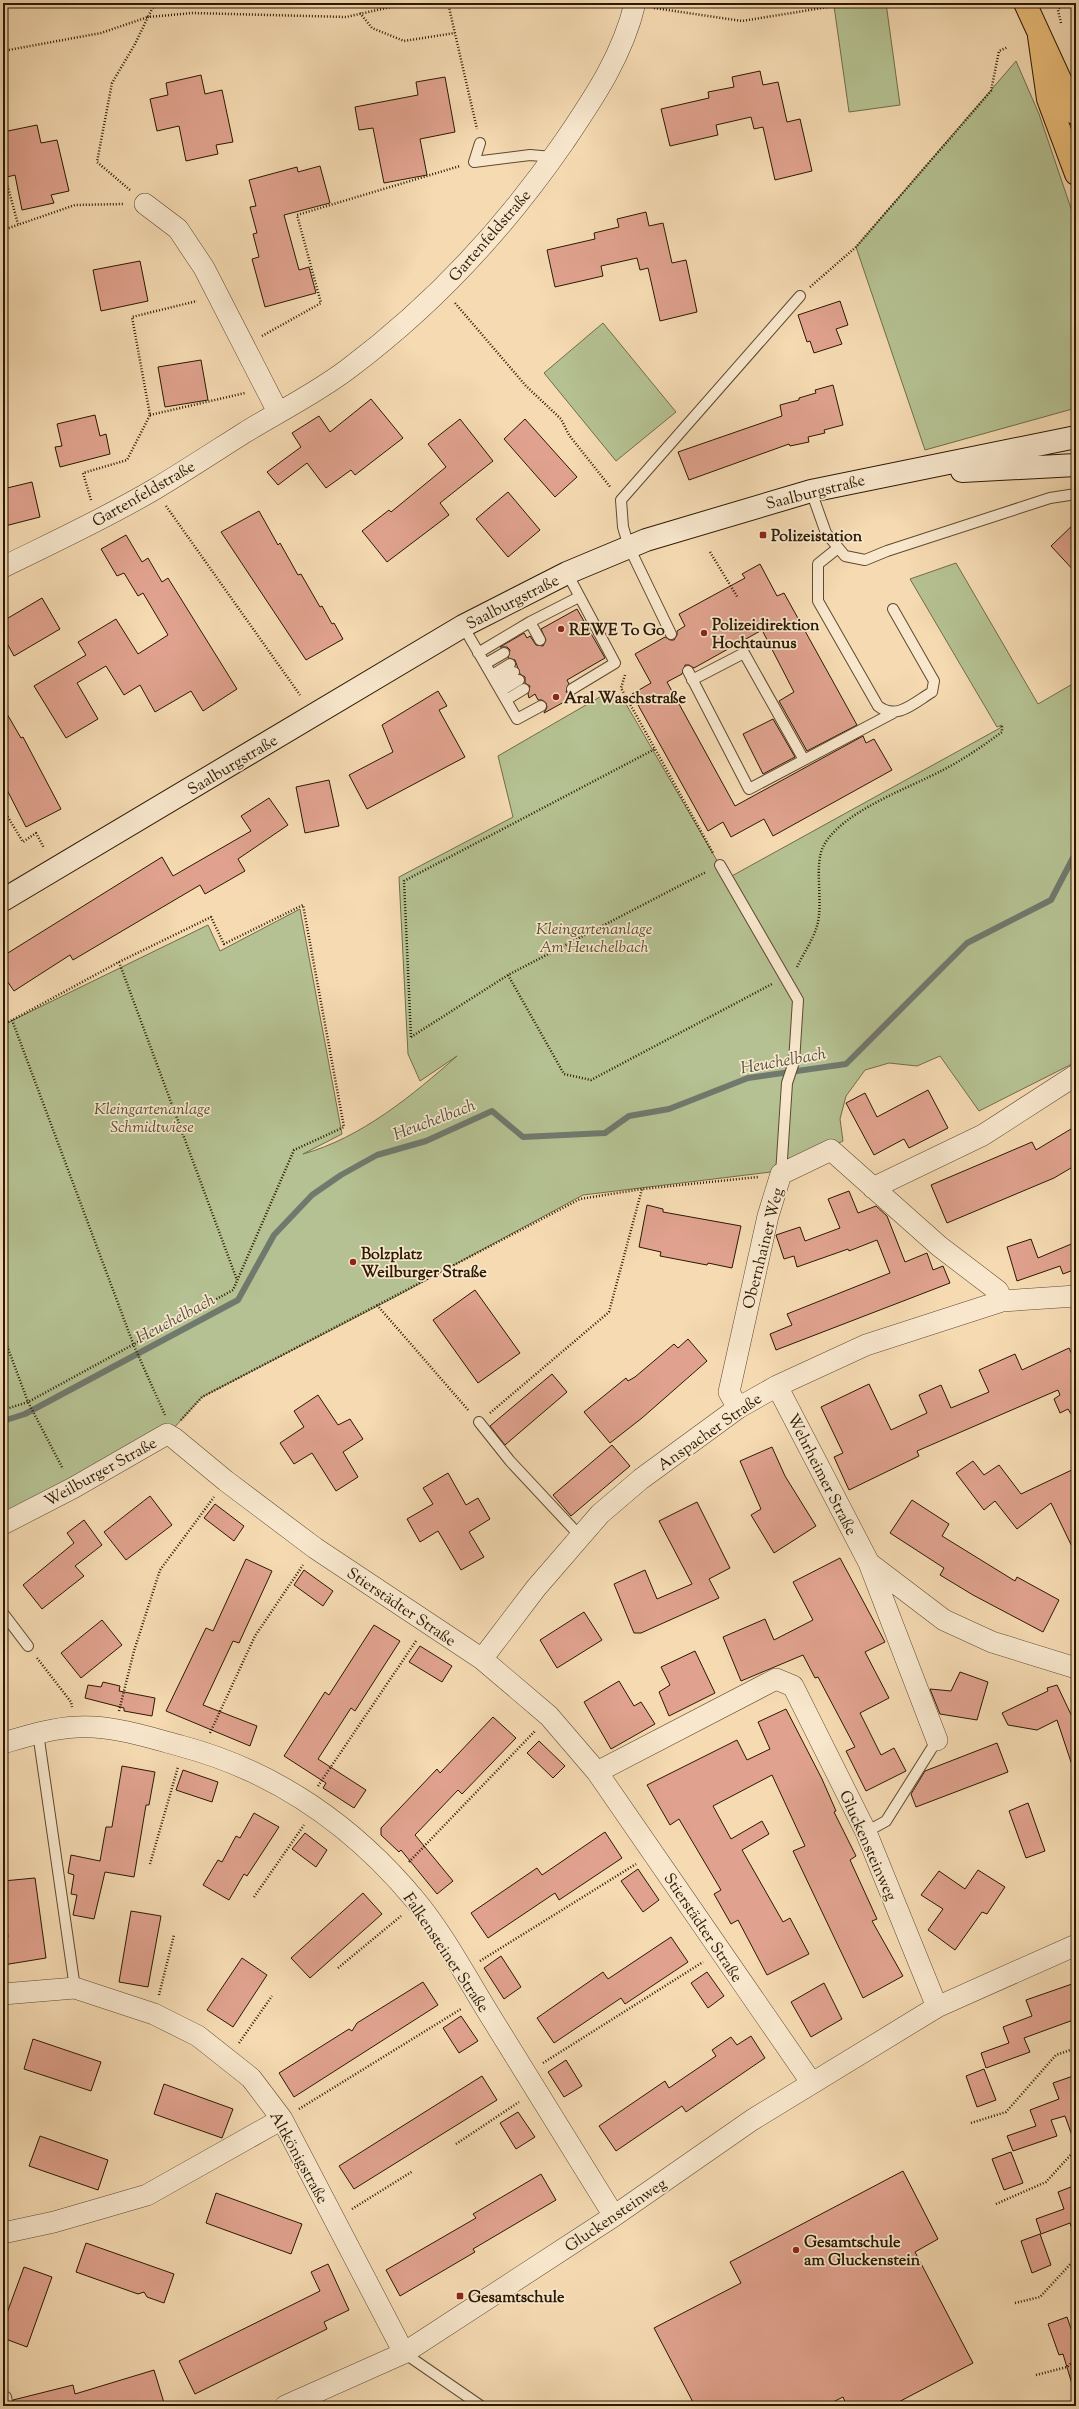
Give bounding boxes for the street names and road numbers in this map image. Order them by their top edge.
street label: Gartenfeldstraße [444,185,537,288]
street label: Gartenfeldstraße [88,456,200,534]
street label: Saalburgstraße [763,470,868,517]
street label: Saalburgstraße [463,570,564,637]
street label: Saalburgstraße [184,730,283,802]
street label: Obernhainer Weg [738,1185,791,1312]
street label: Anspacher Straße [654,1389,767,1478]
street label: Wehrheimer Straße [780,1410,861,1540]
street label: Weilburger Straße [41,1433,162,1514]
street label: Stierstädter Straße [341,1563,460,1653]
street label: Gluckensteinweg [832,1787,901,1905]
street label: Stierstädter Straße [657,1869,747,1988]
street label: Falkensteiner Straße [396,1889,494,2018]
street label: Altkönigstraße [263,2108,333,2209]
street label: Gluckensteinweg [561,2173,672,2259]

